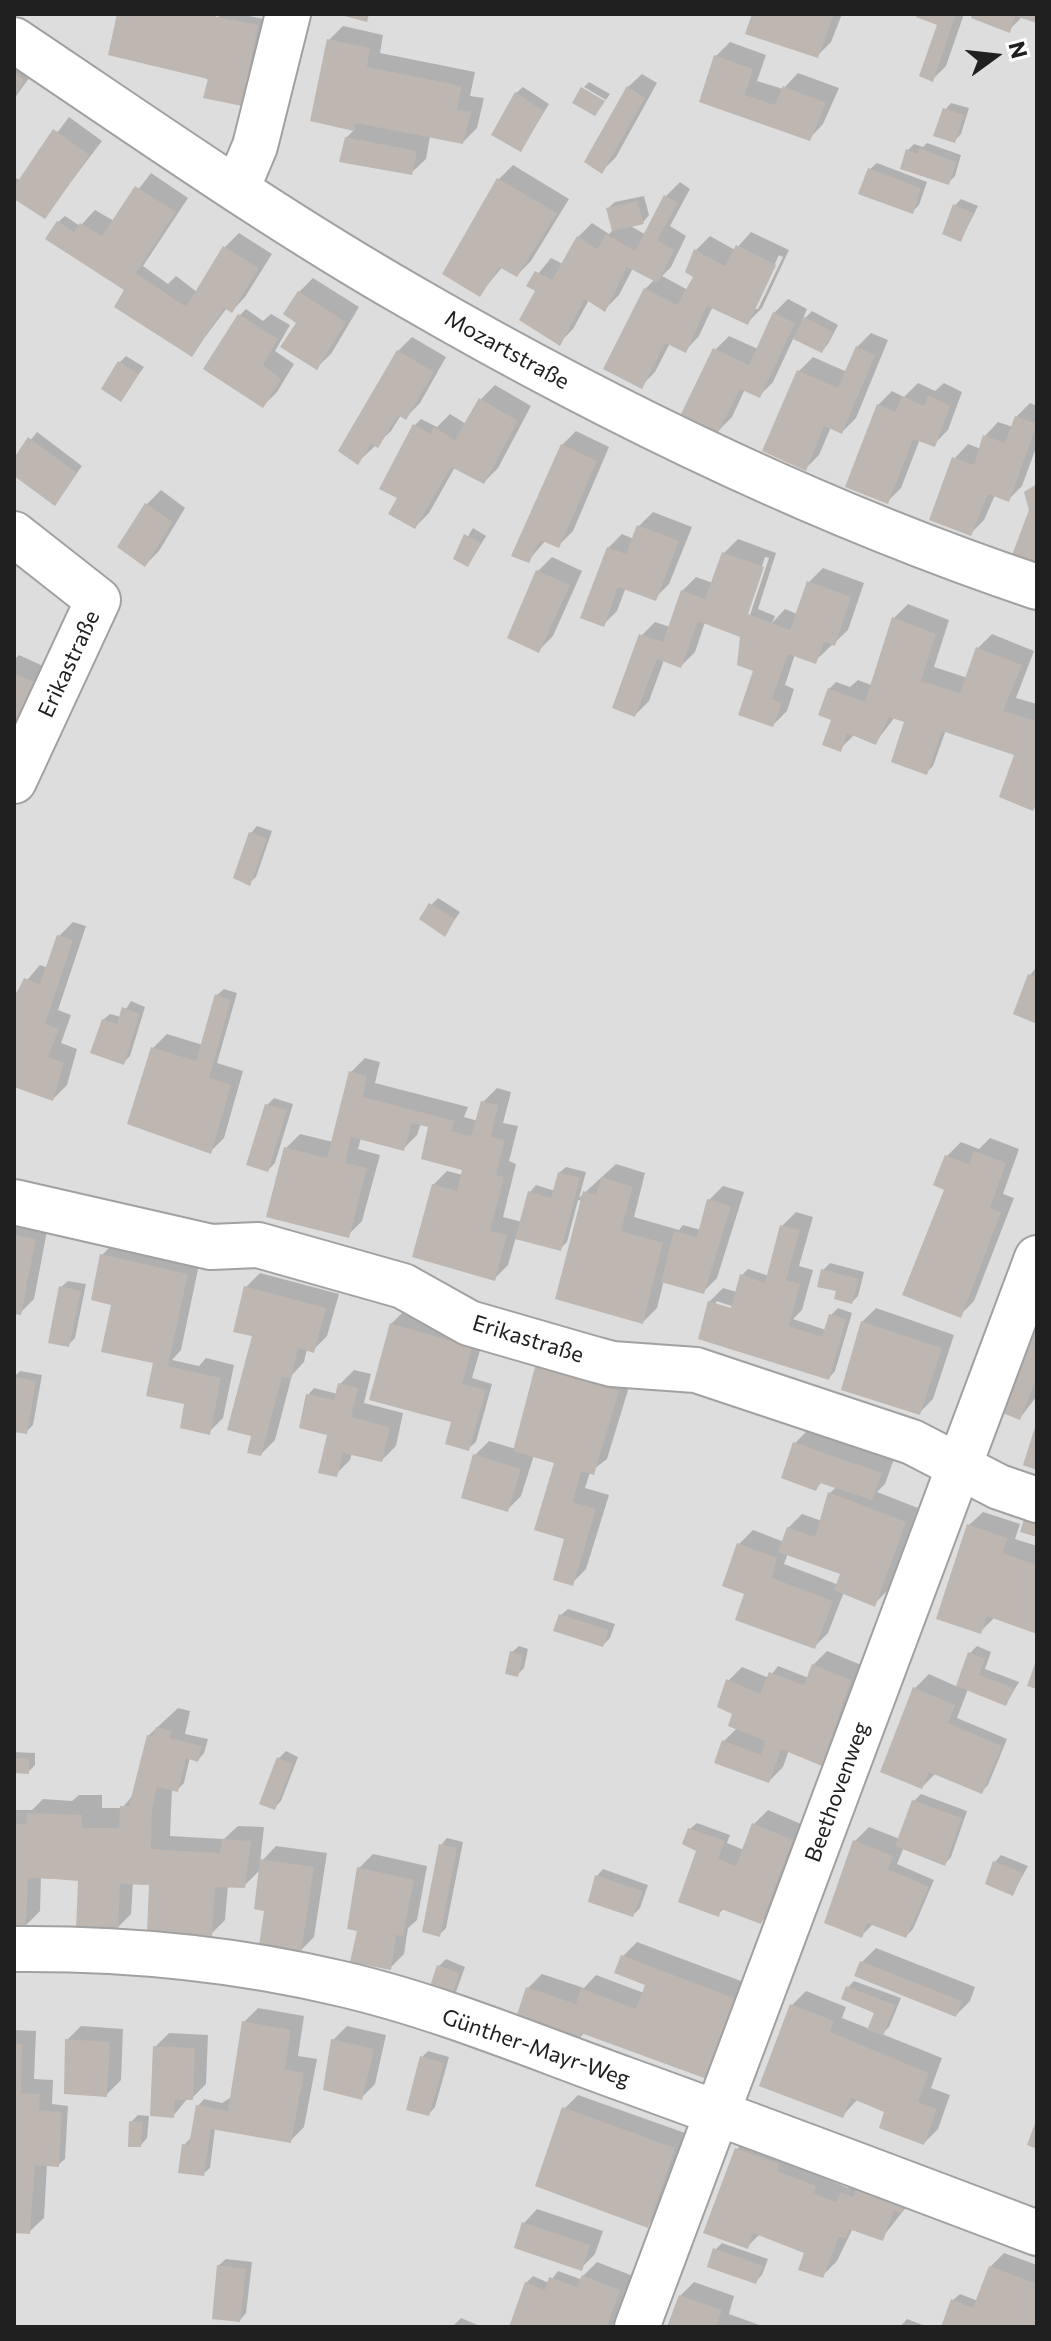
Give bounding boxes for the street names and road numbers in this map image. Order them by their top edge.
street label: Mozartstraße [440,305,574,395]
street label: Erikastraße [33,606,105,722]
street label: Erikastraße [469,1310,587,1368]
street label: Beethovenweg [799,1718,875,1866]
street label: Günther-Mayr-Weg [439,2003,633,2093]

